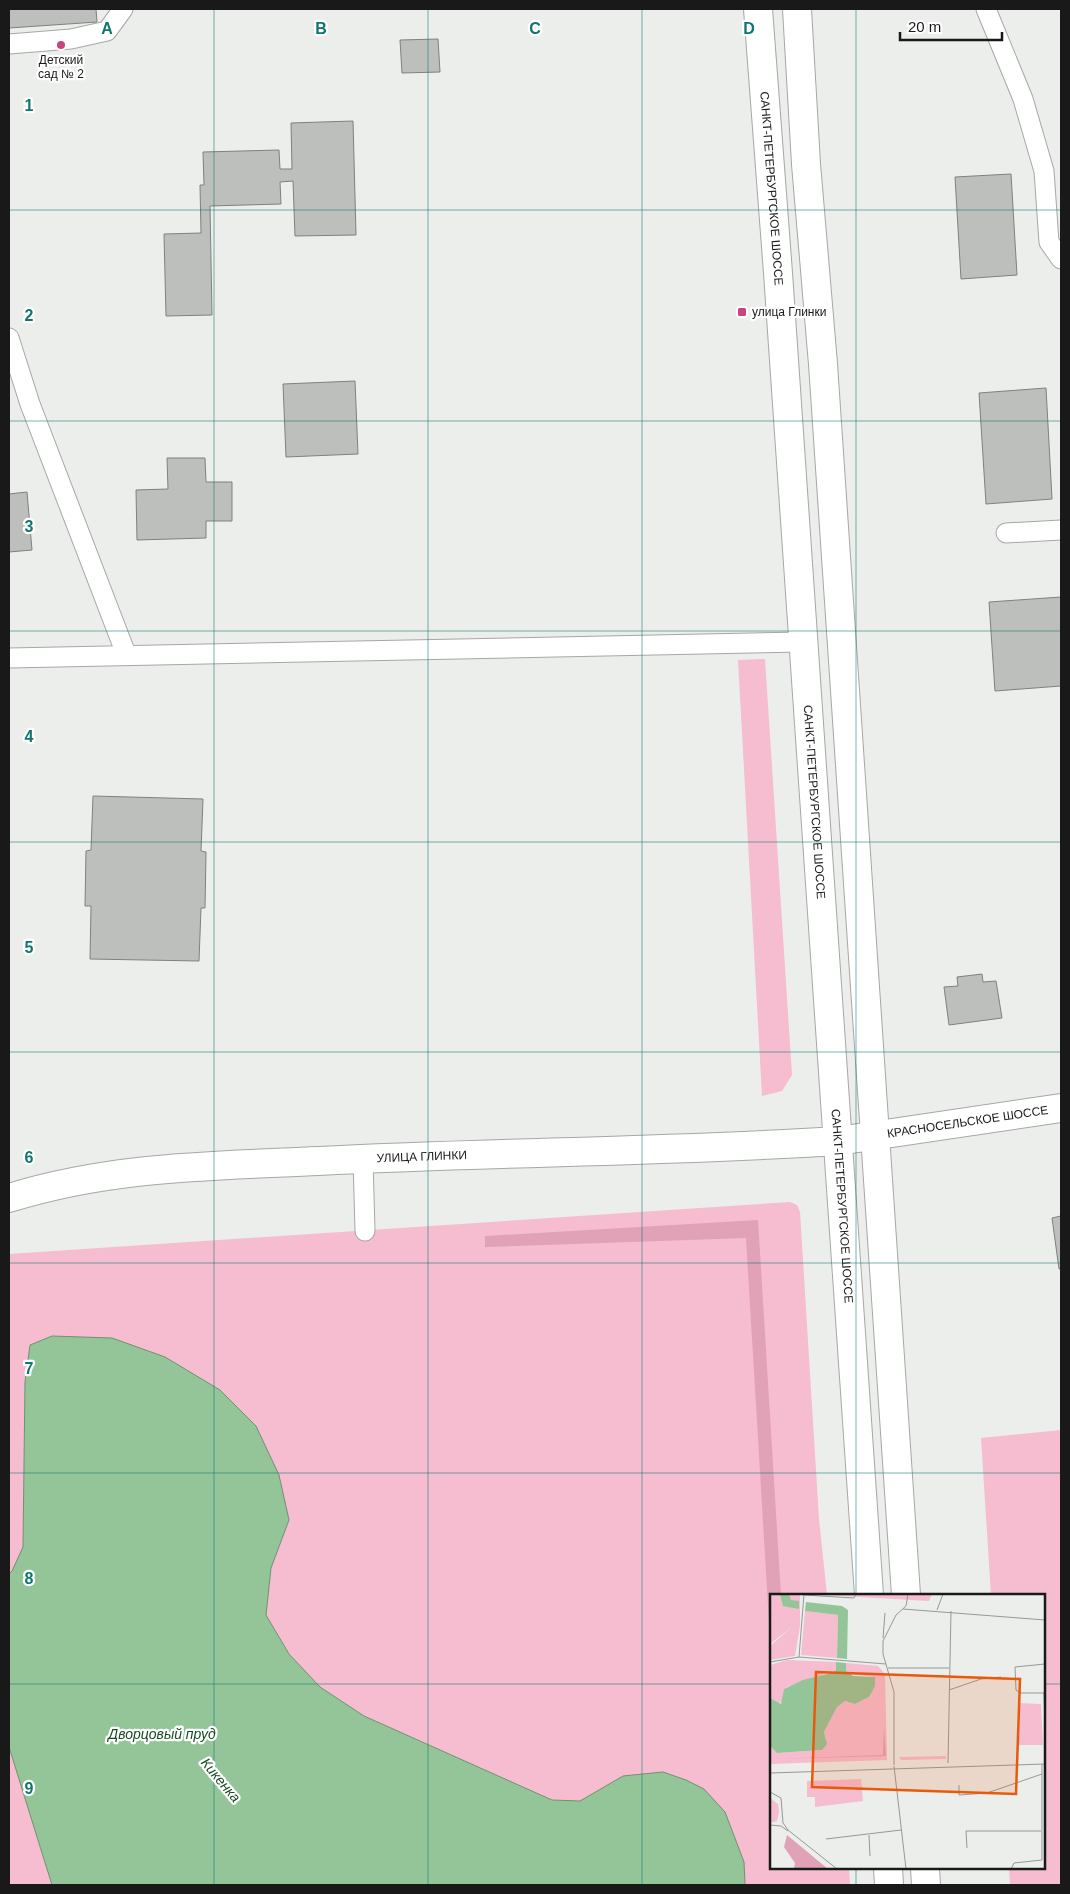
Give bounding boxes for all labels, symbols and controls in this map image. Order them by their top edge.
scale bar [900,10,1002,42]
text: 20 m [908,18,941,35]
text: A [101,20,113,37]
text: B [315,20,327,37]
text: C [529,20,541,37]
text: D [743,20,755,37]
marker: Детский сад № 2 [55,39,67,51]
place label: Детский сад № 2 [38,53,84,81]
street label: САНКТ-ПЕТЕРБУРГСКОЕ ШОССЕ [757,91,786,286]
text: 1 [25,97,34,114]
place label: улица Глинки [752,305,826,319]
marker: улица Глинки [736,306,748,318]
text: 2 [25,307,34,324]
text: 3 [25,518,34,535]
street label: САНКТ-ПЕТЕРБУРГСКОЕ ШОССЕ [801,704,828,900]
text: 4 [25,728,34,745]
text: 5 [25,939,34,956]
street label: КРАСНОСЕЛЬСКОЕ ШОССЕ [886,1103,1049,1141]
street label: САНКТ-ПЕТЕРБУРГСКОЕ ШОССЕ [829,1108,856,1304]
street label: УЛИЦА ГЛИНКИ [376,1148,467,1165]
text: 6 [25,1149,34,1166]
text: 7 [25,1360,34,1377]
text: 8 [25,1570,34,1587]
inset map [770,1594,1045,1869]
water label: Дворцовый пруд [106,1726,216,1742]
water label: Кикенка [198,1755,244,1805]
text: 9 [25,1780,34,1797]

